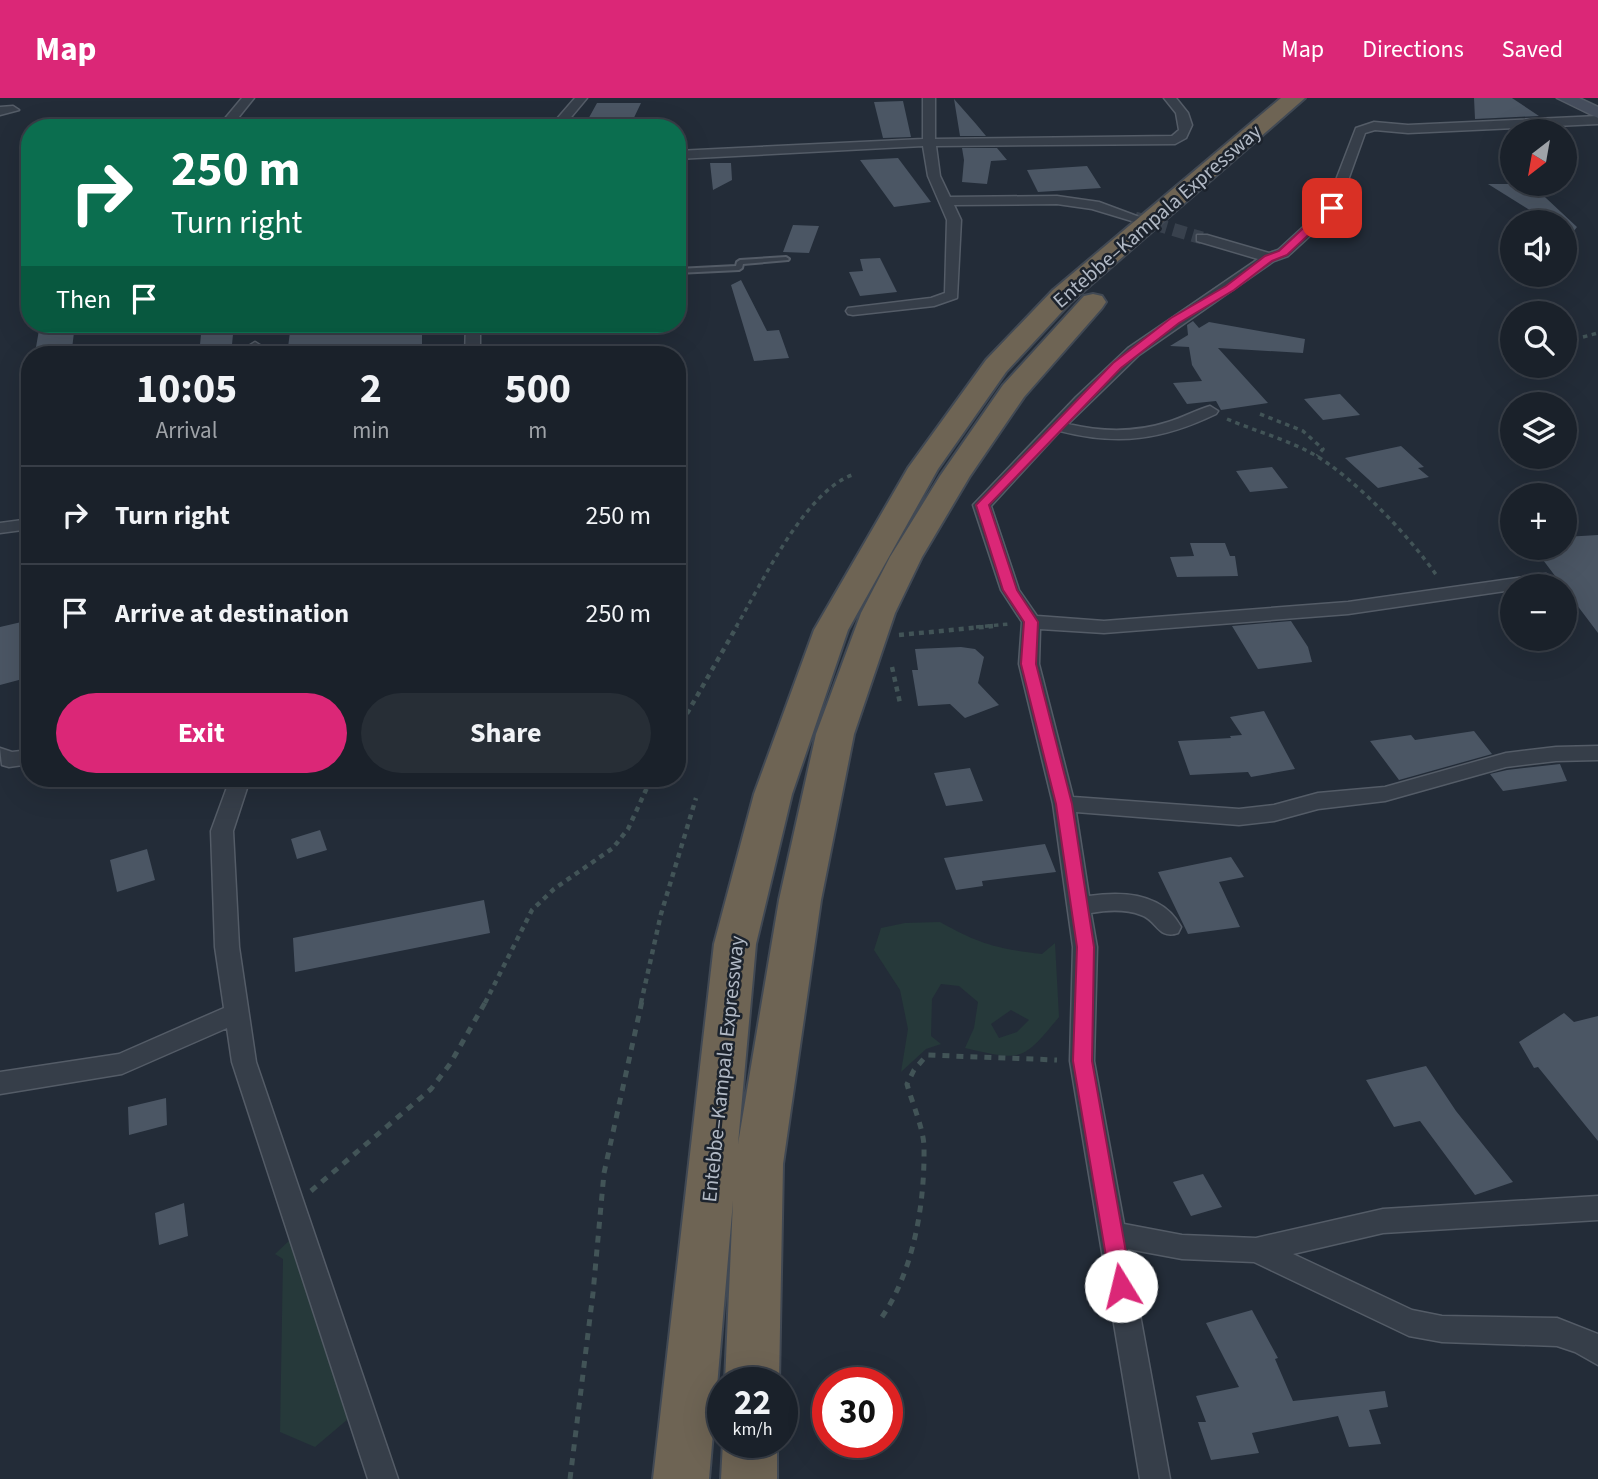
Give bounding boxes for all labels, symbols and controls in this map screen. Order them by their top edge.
text: Map [35,26,96,73]
text: Map [1281,32,1324,67]
text: Directions [1362,32,1464,67]
text: Saved [1502,32,1563,67]
street label: Entebbe–Kampala Expressway [1046,117,1268,315]
north arrow [1500,119,1577,196]
map controls [1500,119,1577,651]
text: 250 m [171,135,300,205]
icon: right [56,147,147,238]
pin [1302,178,1362,238]
icon: arrive [1313,189,1351,227]
text: Turn right [171,200,302,246]
button: sound [1500,210,1577,287]
icon: arrive [125,280,163,318]
text: Then [56,281,111,318]
button: search [1500,301,1577,378]
text: 10:05 [136,359,237,419]
text: 2 [360,359,382,419]
text: 500 [504,359,571,419]
button: layers [1500,392,1577,469]
text: Arrival [156,414,218,447]
text: min [352,414,390,447]
text: m [528,414,547,447]
button: + [1500,483,1577,560]
icon: right [56,496,94,534]
text: Turn right [115,497,230,534]
text: 250 m [585,497,651,534]
button: − [1500,574,1577,651]
icon: arrive [56,594,94,632]
text: Arrive at destination [115,595,349,632]
text: 250 m [585,595,651,632]
button: Exit [56,693,347,773]
button: Share [361,693,651,773]
street label: Entebbe–Kampala Expressway [694,934,752,1204]
position arrow [1084,1249,1158,1323]
speed limit sign: 30 [812,1367,903,1458]
text: 22 [734,1378,771,1428]
text: km/h [733,1417,772,1442]

